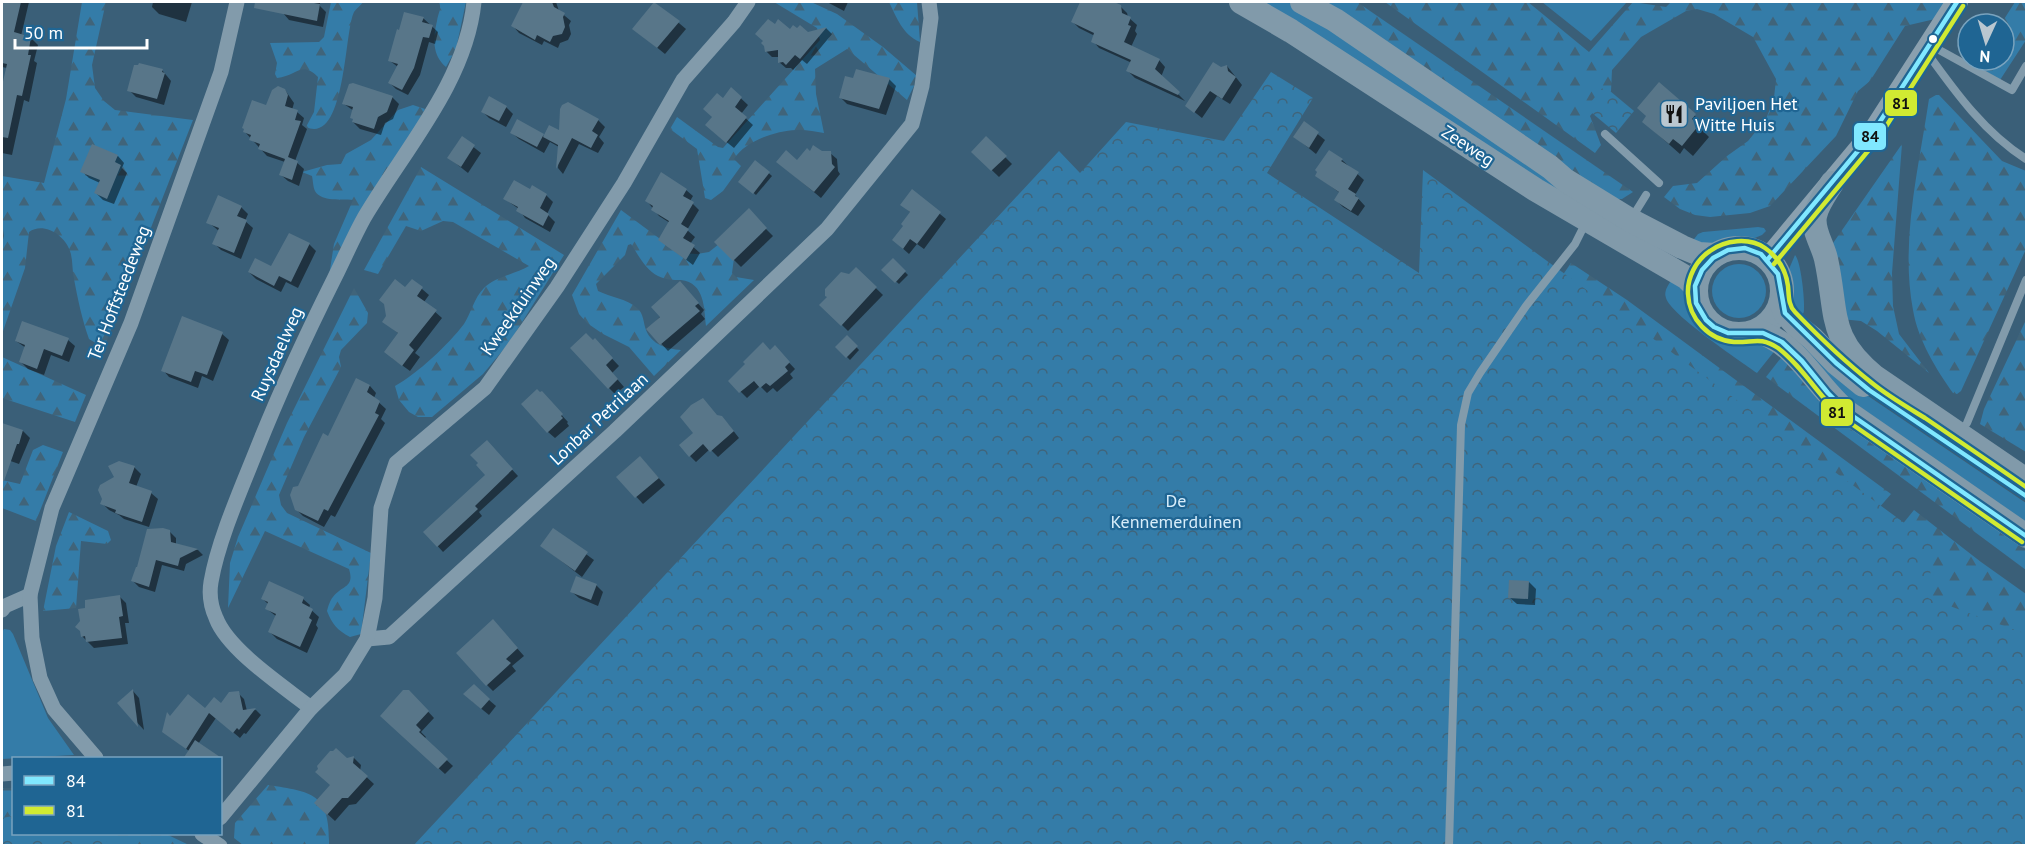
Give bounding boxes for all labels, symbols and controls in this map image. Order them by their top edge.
scale bar [15,12,147,50]
north arrow [1956,12,2016,72]
text: 50 m [24,21,63,44]
unlabelled marker [1927,33,1939,45]
text: N [1979,47,1991,67]
line badge: 81 [1884,89,1918,117]
place label: Paviljoen Het Witte Huis [1695,92,1798,136]
text: 81 [1892,93,1910,113]
restaurant icon: Paviljoen Het Witte Huis [1658,98,1690,130]
street label: Zeeweg [1438,120,1499,171]
line badge: 84 [1853,122,1887,151]
text: 84 [1861,126,1879,146]
street label: Ter Hoffsteedeweg [82,222,155,364]
street label: Kweekduinweg [475,252,560,360]
street label: Ruysdaelweg [246,303,308,405]
street label: Lonbar Petrilaan [545,367,653,470]
line badge: 81 [1820,398,1854,427]
text: 81 [1828,402,1846,422]
park label: De Kennemerduinen [1110,489,1242,533]
legend [12,757,222,835]
text: 84 [66,769,86,792]
text: 81 [66,799,86,822]

